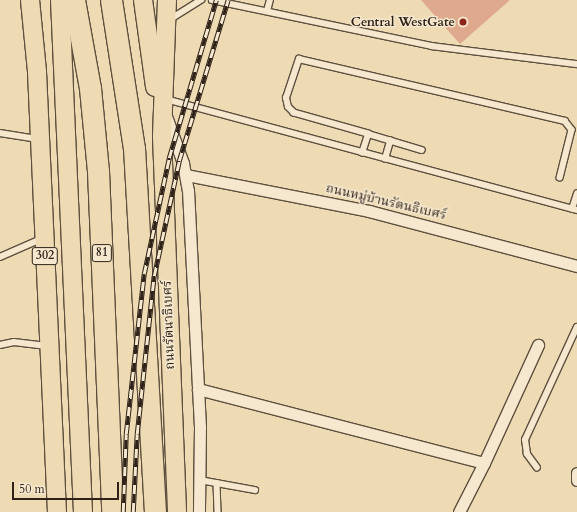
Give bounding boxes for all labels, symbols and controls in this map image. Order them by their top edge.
place label: Central WestGate [351,14,455,30]
marker: Central WestGate [458,17,468,27]
street label: ถนนหมู่บ้านรัตนธิเบศร์ [324,181,448,223]
road number: 81 [91,243,113,263]
road number: 302 [31,246,59,266]
street label: ถนนรัตนาธิเบศร์ [160,280,178,370]
scale bar [14,474,121,500]
text: 50 m [19,481,45,497]

